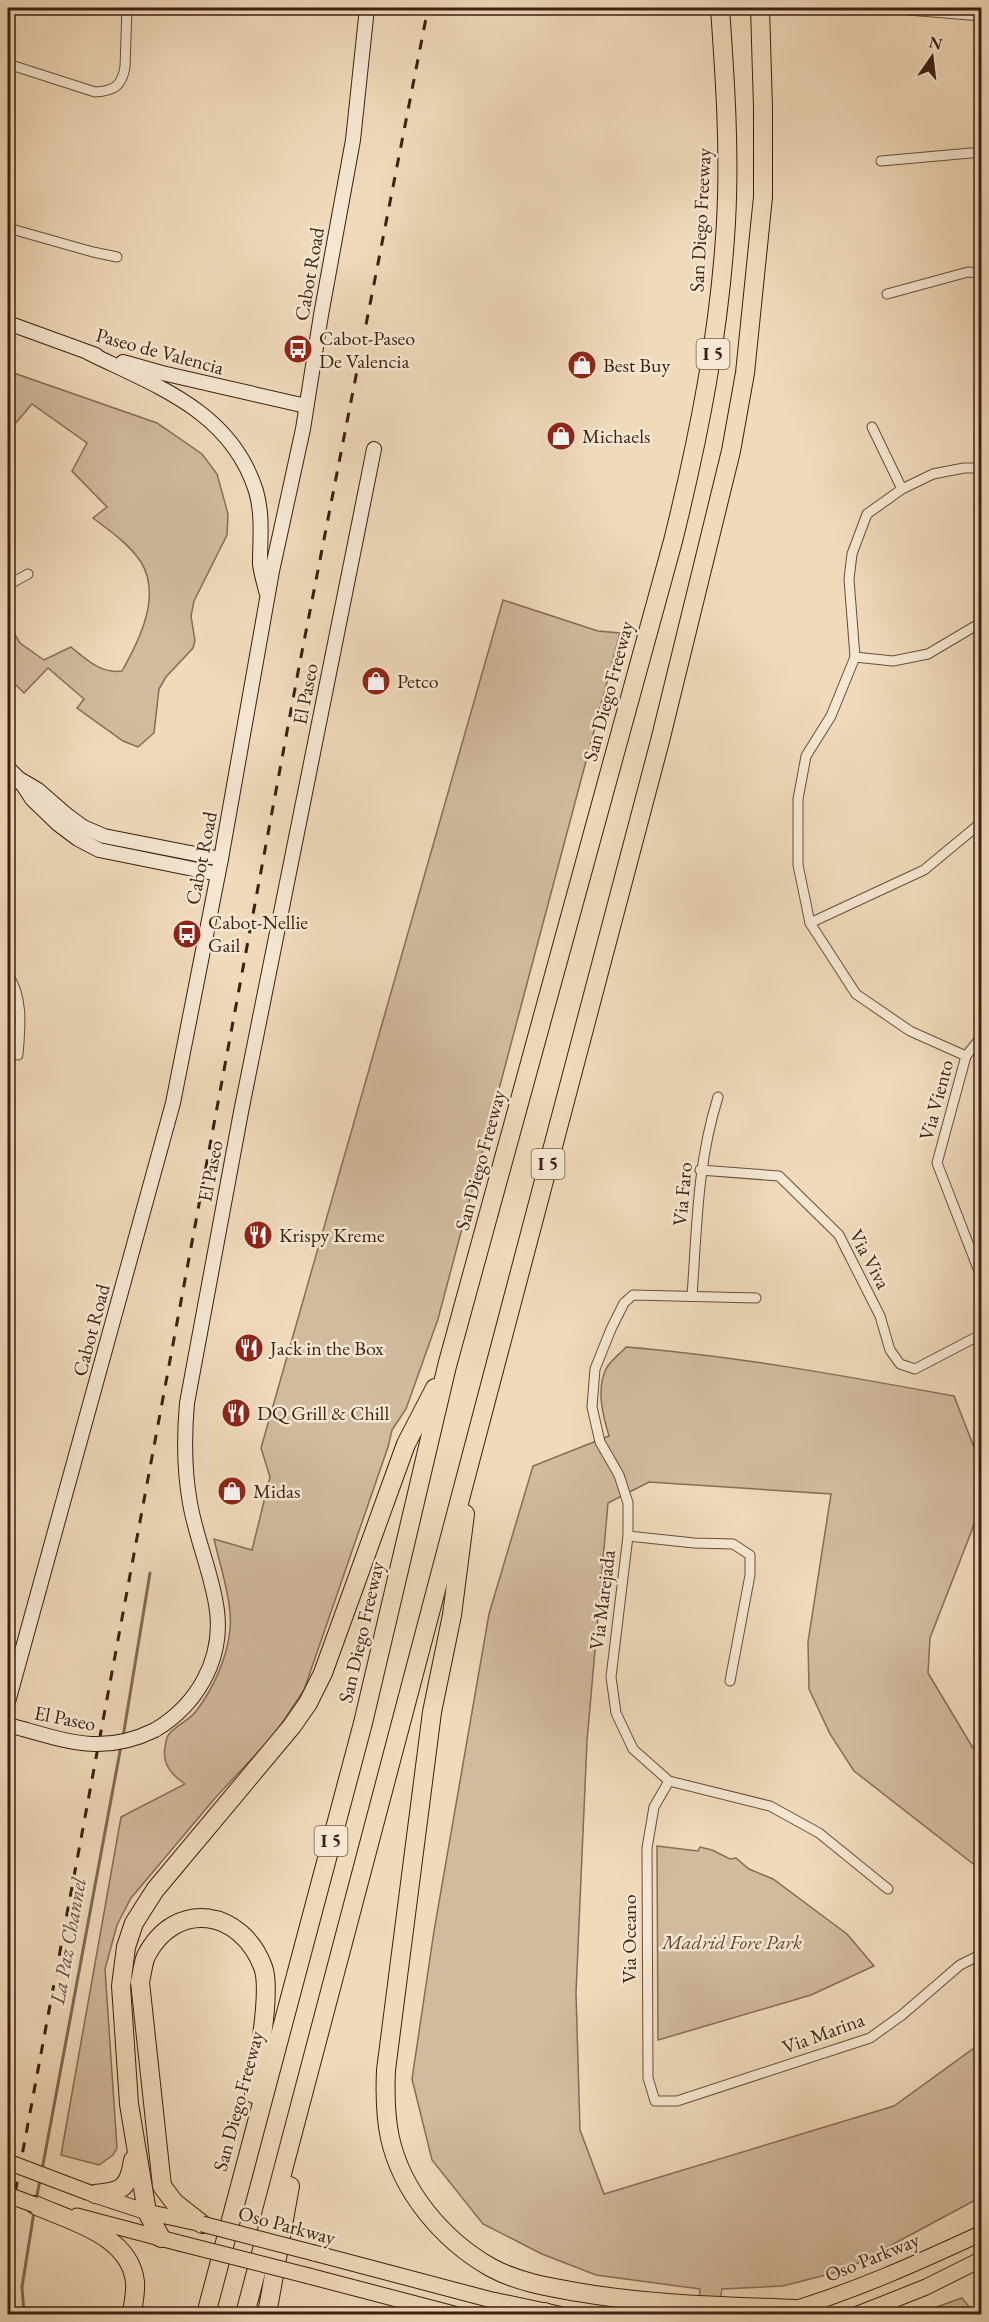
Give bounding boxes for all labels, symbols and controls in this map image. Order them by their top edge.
north arrow [902,27,962,87]
text: N [927,31,944,55]
street label: San Diego Freeway [683,147,717,293]
street label: Cabot Road [288,224,330,323]
street label: Paseo de Valencia [93,321,227,381]
place label: Cabot-Paseo De Valencia [319,325,415,374]
bus stop icon: Cabot-Paseo De Valencia [282,333,314,365]
road number: I 5 [696,339,730,369]
shop icon: Best Buy [566,349,598,381]
place label: Best Buy [603,352,671,378]
shop icon: Michaels [545,420,577,452]
place label: Michaels [582,423,650,449]
street label: San Diego Freeway [577,618,639,764]
street label: El Paseo [286,661,324,727]
shop icon: Petco [360,665,392,697]
place label: Petco [397,668,439,694]
street label: Cabot Road [179,808,223,907]
place label: Cabot-Nellie Gail [208,909,308,958]
bus stop icon: Cabot-Nellie Gail [171,918,203,950]
street label: Via Viento [913,1057,959,1143]
street label: San Diego Freeway [449,1087,511,1233]
street label: El Paseo [191,1138,229,1204]
road number: I 5 [532,1149,564,1179]
street label: Via Faro [666,1161,698,1227]
restaurant icon: Krispy Kreme [242,1219,274,1251]
place label: Krispy Kreme [279,1222,385,1248]
street label: Via Viva [843,1225,897,1294]
street label: Cabot Road [66,1280,116,1379]
restaurant icon: Jack in the Box [233,1332,265,1364]
place label: Jack in the Box [268,1335,384,1361]
restaurant icon: DQ Grill & Chill [220,1397,252,1429]
place label: DQ Grill & Chill [257,1400,389,1426]
shop icon: Midas [216,1475,248,1507]
place label: Midas [253,1478,300,1504]
street label: Via Marejada [583,1548,621,1652]
street label: San Diego Freeway [332,1558,390,1705]
street label: El Paseo [32,1699,98,1737]
road number: I 5 [314,1826,348,1856]
water label: La Paz Channel [43,1875,92,2007]
street label: Via Oceano [616,1894,642,1984]
park label: Madrid Fore Park [661,1929,802,1955]
street label: Via Marina [778,2006,868,2060]
street label: San Diego Freeway [207,2028,269,2174]
street label: Oso Parkway [236,2200,339,2251]
street label: Oso Parkway [821,2226,923,2288]

